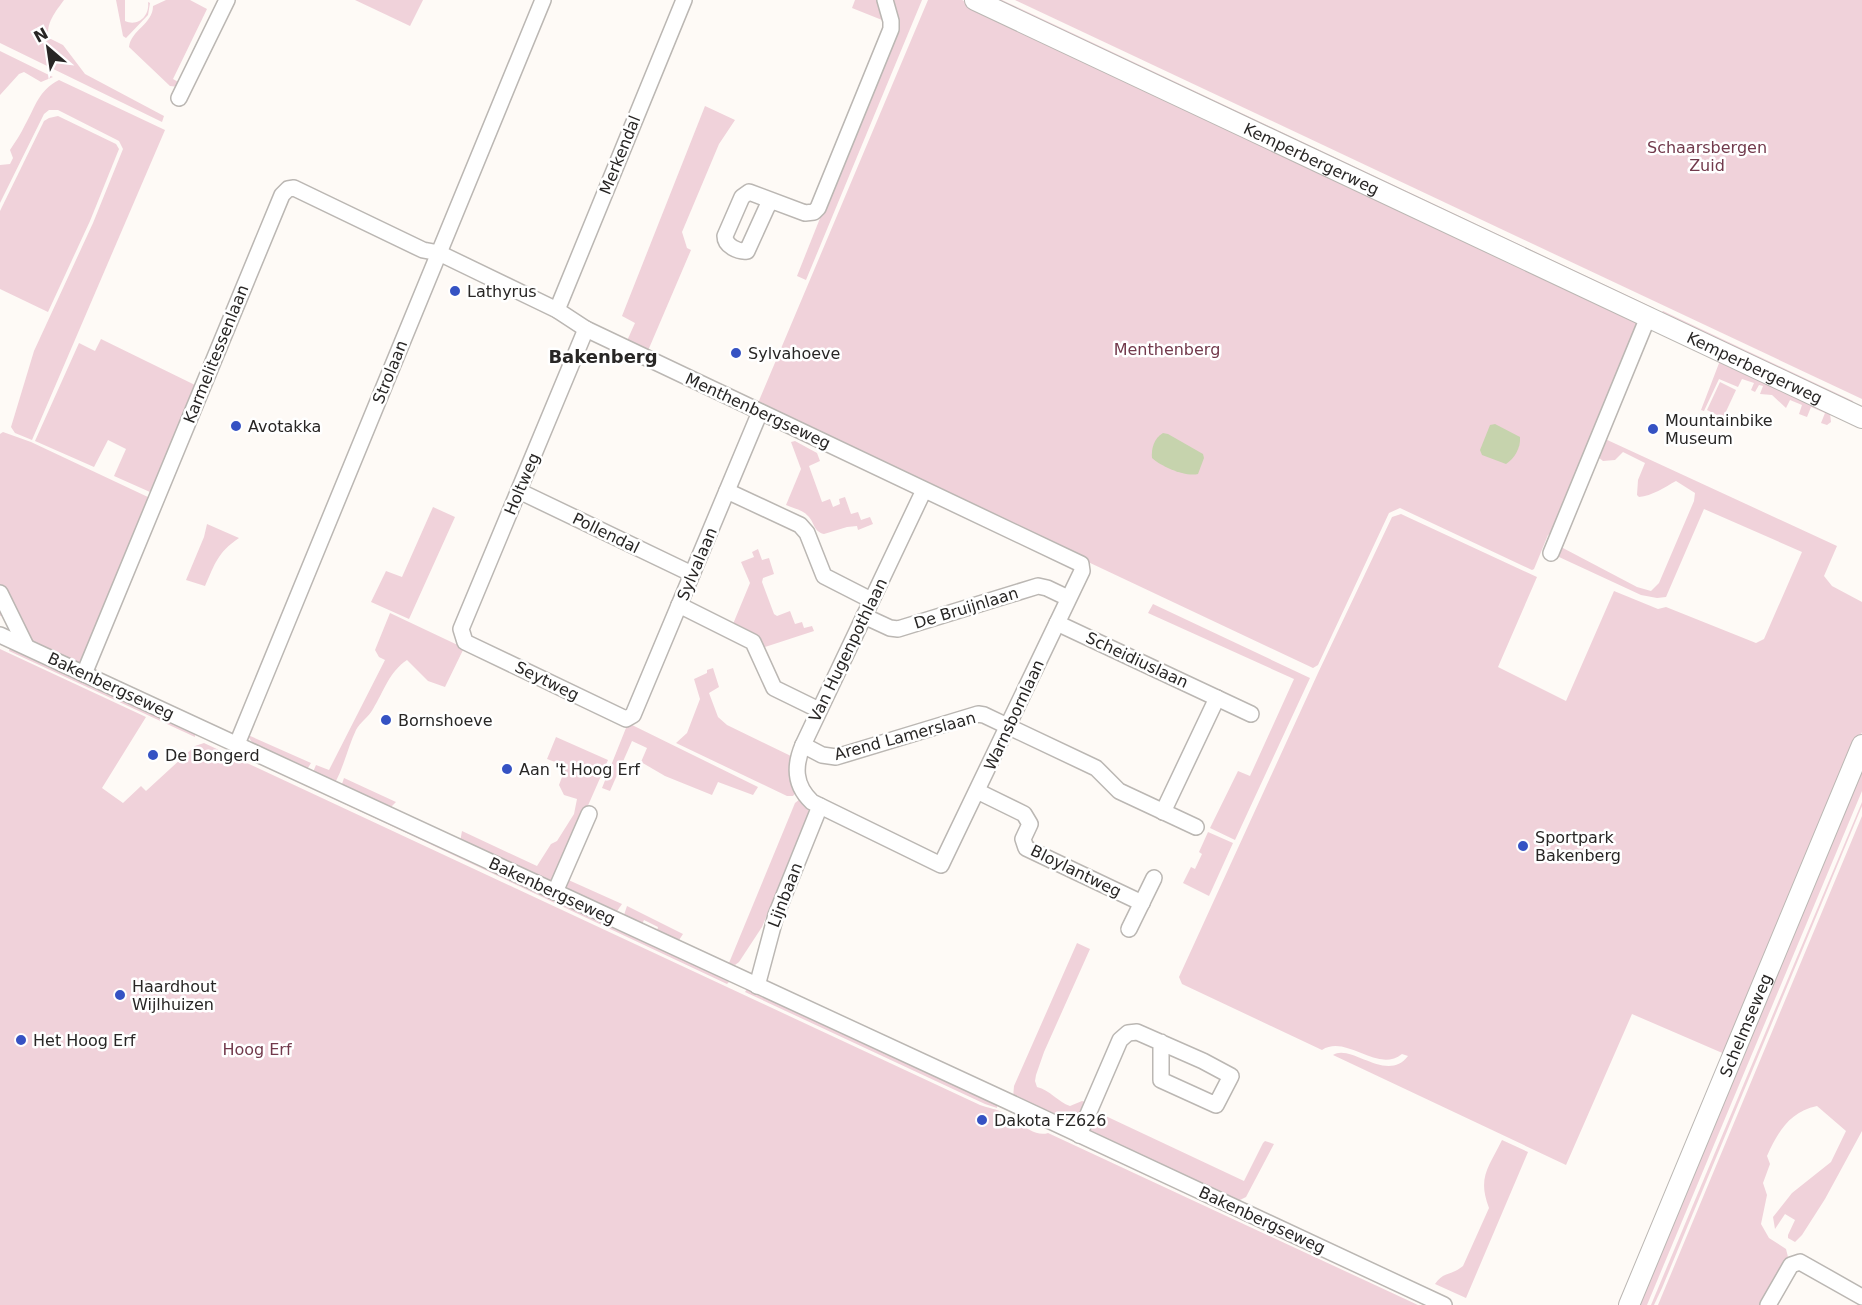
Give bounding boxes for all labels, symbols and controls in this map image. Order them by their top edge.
north arrow [18,18,78,78]
text: N [31,24,51,47]
street label: Merkendal [596,113,644,197]
street label: Kemperbergerweg [1241,119,1382,199]
park label: Schaarsbergen Zuid [1647,138,1767,175]
street label: Karmelitessenlaan [180,282,252,426]
place label: Lathyrus [467,282,537,301]
marker: Lathyrus [448,284,462,298]
street label: Kemperbergerweg [1684,327,1826,408]
street label: Strolaan [369,338,411,406]
park label: Menthenberg [1114,340,1220,359]
place label: Sylvahoeve [748,344,840,363]
district label: Bakenberg [548,346,658,367]
marker: Sylvahoeve [729,346,743,360]
street label: Menthenbergseweg [682,369,834,453]
place label: Mountainbike Museum [1665,411,1773,448]
place label: Avotakka [248,417,321,436]
marker: Avotakka [229,419,243,433]
marker: Mountainbike Museum [1646,422,1660,436]
street label: Holtweg [500,450,544,518]
street label: Pollendal [569,509,643,557]
street label: Sylvalaan [673,525,721,603]
street label: Van Hugenpothlaan [805,575,891,725]
street label: De Bruijnlaan [911,583,1021,633]
street label: Scheidiuslaan [1083,628,1191,692]
street label: Bakenbergseweg [45,648,177,724]
street label: Seytweg [512,657,582,705]
street label: Warnsbornlaan [980,657,1048,773]
street label: Arend Lamerslaan [832,708,978,764]
place label: Bornshoeve [398,711,493,730]
marker: Bornshoeve [379,713,393,727]
place label: De Bongerd [165,746,260,765]
marker: De Bongerd [146,748,160,762]
place label: Aan 't Hoog Erf [519,760,640,779]
marker: Aan 't Hoog Erf [500,762,514,776]
place label: Sportpark Bakenberg [1535,828,1621,865]
marker: Sportpark Bakenberg [1516,839,1530,853]
street label: Bloylantweg [1028,841,1124,901]
street label: Bakenbergseweg [486,853,618,929]
street label: Lijnbaan [764,860,806,930]
street label: Schelmseweg [1715,971,1775,1080]
place label: Haardhout Wijlhuizen [132,977,216,1014]
marker: Haardhout Wijlhuizen [113,988,127,1002]
place label: Het Hoog Erf [33,1031,136,1050]
marker: Het Hoog Erf [14,1033,28,1047]
park label: Hoog Erf [222,1040,292,1059]
place label: Dakota FZ626 [994,1111,1106,1130]
marker: Dakota FZ626 [975,1113,989,1127]
street label: Bakenbergseweg [1196,1182,1328,1258]

